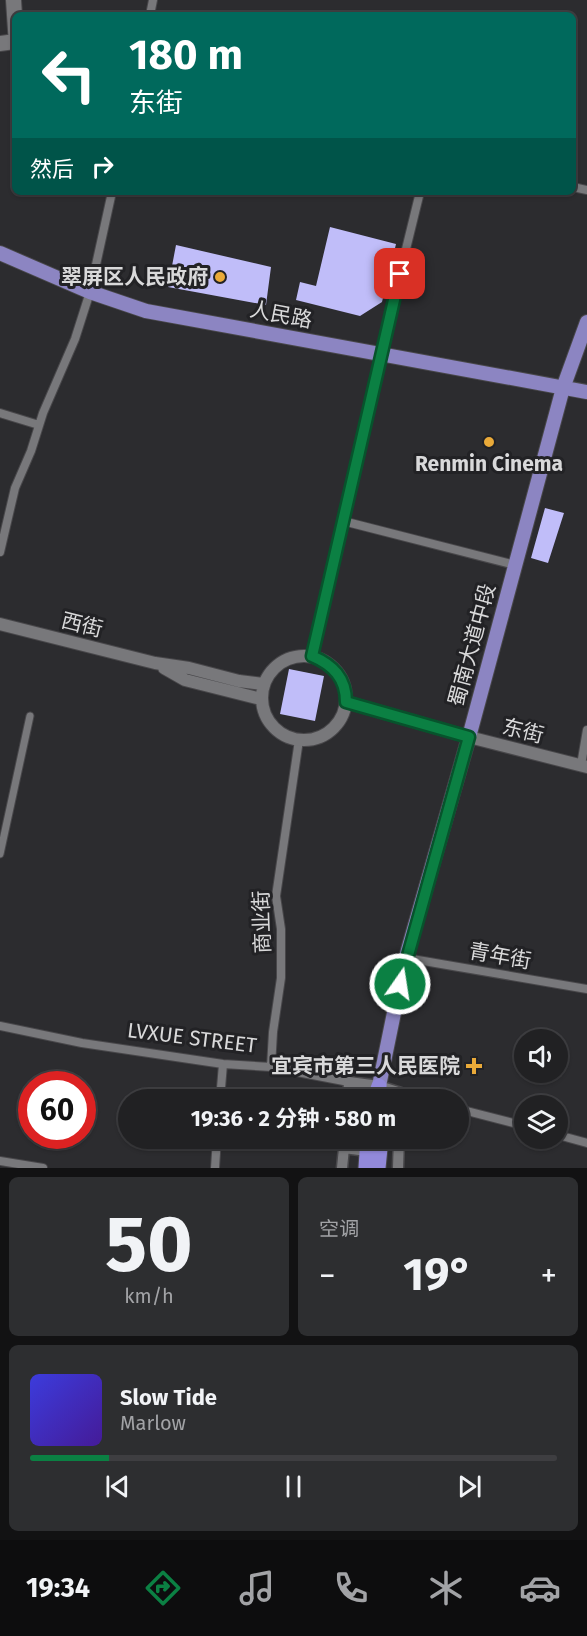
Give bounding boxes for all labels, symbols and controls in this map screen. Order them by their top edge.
text: 180 m [129,30,243,80]
icon: left [30,36,108,114]
text: 东街 [129,87,183,119]
icon: right [86,150,119,183]
text: 然后 [30,156,74,183]
pin [374,248,425,299]
icon: arrive [383,257,416,290]
place label: 翠屏区人民政府 [61,264,208,290]
marker: 翠屏区人民政府 [213,270,227,284]
street label: 人民路 [248,296,314,334]
marker: Renmin Cinema [482,435,496,449]
place label: Renmin Cinema [415,451,563,477]
street label: 蜀南大道中段 [443,581,501,709]
street label: 西街 [58,607,106,643]
street label: 东街 [499,713,547,749]
street label: 商业街 [248,890,276,954]
street label: 青年街 [467,938,533,974]
position arrow [368,952,432,1016]
street label: LVXUE STREET [126,1017,258,1059]
map controls [514,1029,568,1149]
button: sound [514,1029,568,1083]
place label: 宜宾市第三人民医院 [271,1053,460,1079]
marker: 宜宾市第三人民医院 [465,1057,483,1075]
speed limit sign: 60 [18,1071,96,1149]
button: layers [514,1095,568,1149]
text: 19:36 · 2 分钟 · 580 m [191,1105,396,1132]
text: 50 [105,1198,193,1292]
text: 空调 [319,1217,359,1241]
text: 19° [403,1248,473,1302]
text: − [319,1256,336,1296]
text: + [541,1256,557,1296]
text: km/h [124,1284,174,1308]
text: Slow Tide [120,1384,217,1411]
text: Marlow [120,1411,186,1435]
icon: previous [101,1470,134,1503]
icon: pause [277,1470,310,1503]
icon: next [453,1470,486,1503]
icon: directions [142,1567,184,1609]
icon: music [236,1567,278,1609]
icon: phone [330,1567,372,1609]
icon: climate [425,1567,467,1609]
icon: car [519,1567,561,1609]
text: 19:34 [26,1572,90,1604]

